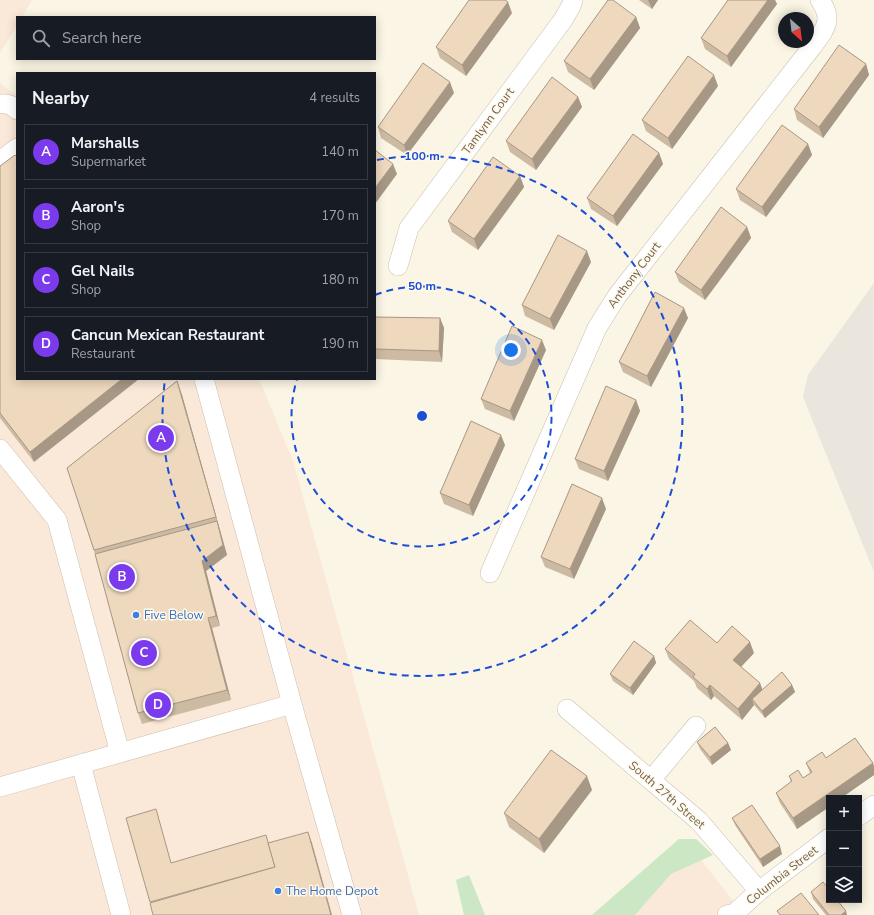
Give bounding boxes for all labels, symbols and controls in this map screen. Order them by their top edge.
north arrow [778,12,814,48]
search box [16,16,376,60]
icon: search [30,27,52,49]
text: Search here [62,28,142,48]
street label: Tamlynn Court [458,84,518,158]
text: Nearby [32,87,89,110]
text: 4 results [309,89,360,107]
text: Marshalls [71,133,139,153]
text: A [41,143,51,161]
text: 140 m [321,143,359,161]
text: 100 m [404,148,440,164]
text: Supermarket [71,153,146,171]
text: Aaron's [71,197,125,217]
text: B [42,207,50,225]
text: 170 m [321,207,359,225]
text: Shop [71,217,101,235]
street label: Anthony Court [604,238,665,311]
text: Gel Nails [71,261,134,281]
text: C [42,271,50,289]
text: 180 m [321,271,359,289]
text: 50 m [408,278,436,294]
text: Shop [71,281,101,299]
text: Cancun Mexican Restaurant [71,325,264,345]
text: D [41,335,51,353]
text: 190 m [321,335,359,353]
your location [501,340,521,360]
text: Restaurant [71,345,135,363]
centre of rings [415,409,429,423]
pin: A [148,423,174,453]
pin: B [109,562,135,592]
place label: Five Below [144,607,204,623]
marker: Five Below [131,610,141,620]
pin: C [131,638,157,668]
pin: D [145,690,171,720]
street label: South 27th Street [625,757,709,833]
map controls [826,795,862,903]
button: + [826,795,862,831]
button: − [826,831,862,867]
street label: Columbia Street [743,841,822,908]
button: layers [826,867,862,903]
place label: The Home Depot [286,883,379,899]
marker: The Home Depot [273,886,283,896]

